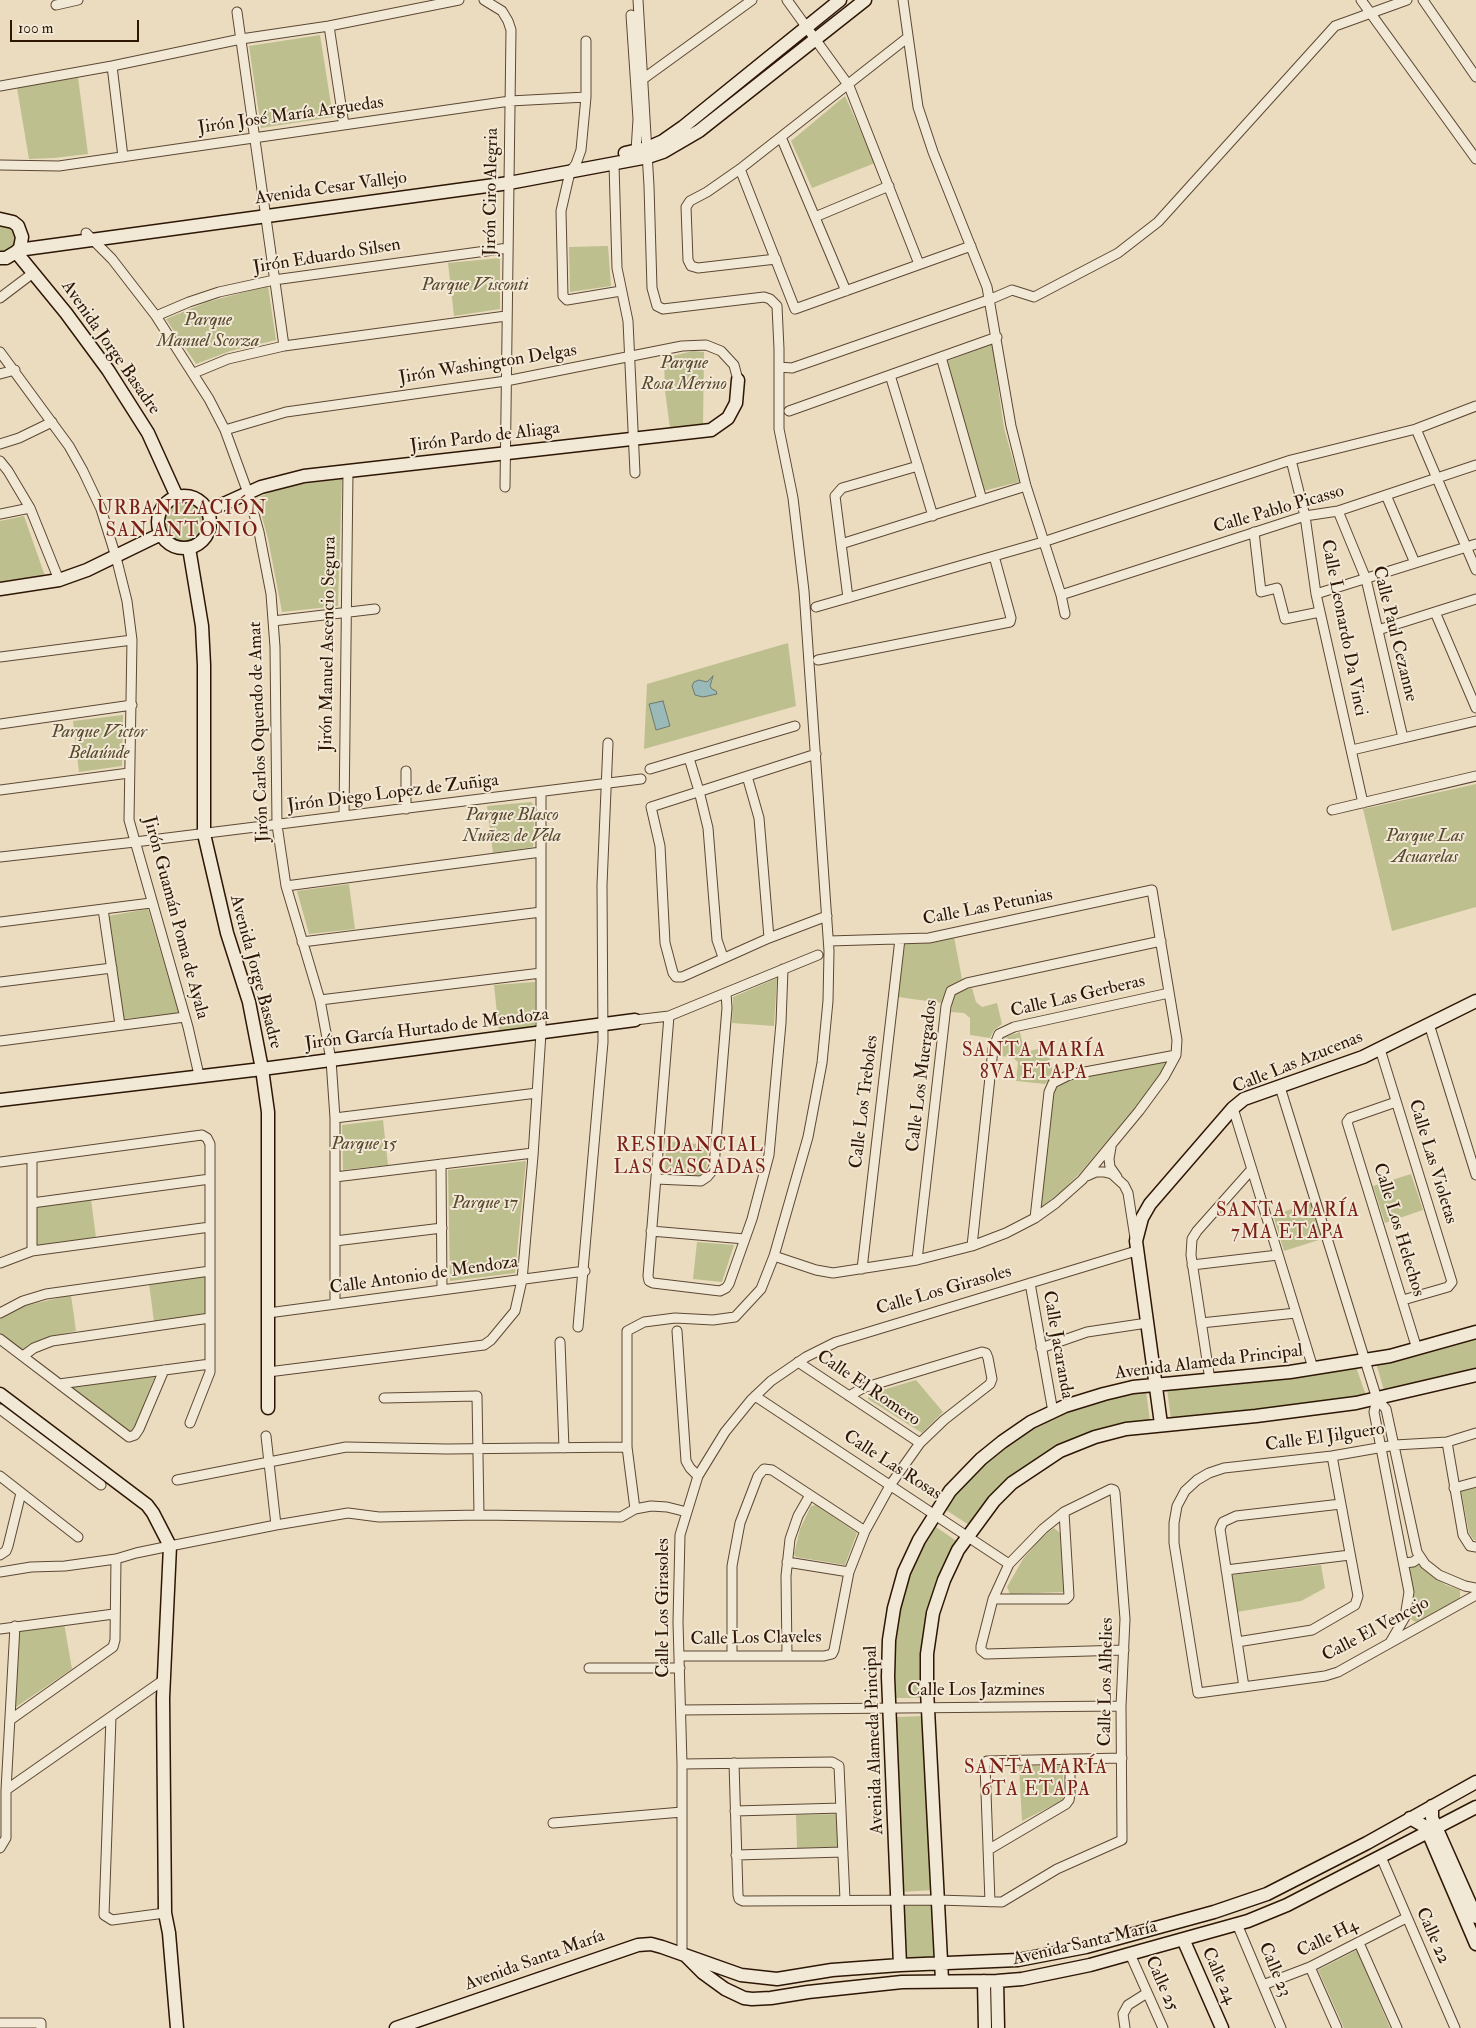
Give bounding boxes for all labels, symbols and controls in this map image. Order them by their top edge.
scale bar [12,10,141,42]
text: 100 m [18,19,53,38]
street label: Jirón José María Arguedas [197,92,385,140]
street label: Jirón Ciro Alegria [480,128,504,256]
street label: Avenida Cesar Vallejo [254,168,408,210]
street label: Jirón Eduardo Silsen [252,235,402,279]
park label: Parque Visconti [421,275,529,297]
street label: Avenida Jorge Basadre [56,277,164,419]
park label: Parque Manuel Scorza [157,310,259,352]
street label: Jirón Washington Delgas [398,340,578,390]
park label: Parque Rosa Merino [641,353,727,396]
street label: Jirón Pardo de Aliaga [409,418,561,458]
street label: Calle Pablo Picasso [1211,481,1347,539]
district label: URBANIZACIÓN SAN ANTONIO [95,499,269,543]
street label: Jirón Manuel Ascencio Segura [316,536,342,752]
street label: Calle Leonardo Da Vinci [1315,538,1371,718]
street label: Calle Paul Cezanne [1367,564,1421,704]
street label: Jirón Carlos Oquendo de Amat [245,621,275,843]
park label: Parque Victor Belaúnde [51,722,147,764]
street label: Jirón Diego Lopez de Zuñiga [286,770,500,818]
park label: Parque Blasco Nuñez de Vela [463,805,561,848]
street label: Jirón Guamán Poma de Ayala [138,814,212,1022]
park label: Parque Las Acuarelas [1386,826,1464,869]
street label: Calle Las Petunias [921,885,1055,931]
street label: Avenida Jorge Basadre [224,893,286,1051]
street label: Calle Las Gerberas [1009,971,1147,1023]
street label: Calle Los Muergados [903,999,943,1153]
street label: Jirón García Hurtado de Mendoza [304,1004,550,1056]
street label: Calle Las Azucenas [1230,1027,1366,1099]
street label: Calle Los Treboles [846,1034,884,1170]
district label: SANTA MARÍA 8VA ETAPA [961,1041,1107,1085]
street label: Calle Las Violetas [1403,1097,1461,1227]
park label: Parque 15 [331,1134,397,1156]
district label: RESIDANCIAL LAS CASCADAS [612,1136,768,1180]
street label: Calle Los Helechos [1367,1161,1429,1299]
park label: Parque 17 [452,1193,518,1215]
district label: SANTA MARÍA 7MA ETAPA [1215,1201,1361,1245]
street label: Calle Antonio de Mendoza [328,1252,520,1300]
street label: Calle Los Girasoles [874,1261,1014,1321]
street label: Calle Jacaranda [1037,1289,1077,1401]
street label: Avenida Alameda Principal [1114,1341,1304,1385]
street label: Calle El Romero [812,1346,924,1432]
street label: Calle El Jilguero [1264,1419,1386,1457]
street label: Calle Las Rosas [839,1426,945,1506]
street label: Calle Los Girasoles [653,1538,675,1678]
street label: Calle El Vencejo [1319,1593,1433,1667]
street label: Calle Los Alhelies [1095,1617,1119,1747]
street label: Calle Los Claveles [690,1627,822,1651]
street label: Avenida Alameda Principal [861,1645,889,1835]
street label: Calle Los Jazmines [907,1680,1045,1702]
district label: SANTA MARÍA 6TA ETAPA [963,1758,1109,1802]
street label: Calle 22 [1410,1905,1454,1967]
street label: Calle H4 [1294,1915,1362,1963]
street label: Avenida Santa María [1011,1917,1159,1971]
street label: Avenida Santa María [462,1926,608,1996]
street label: Calle 23 [1253,1940,1295,2000]
street label: Calle 24 [1196,1944,1240,2008]
street label: Calle 25 [1139,1953,1183,2015]

